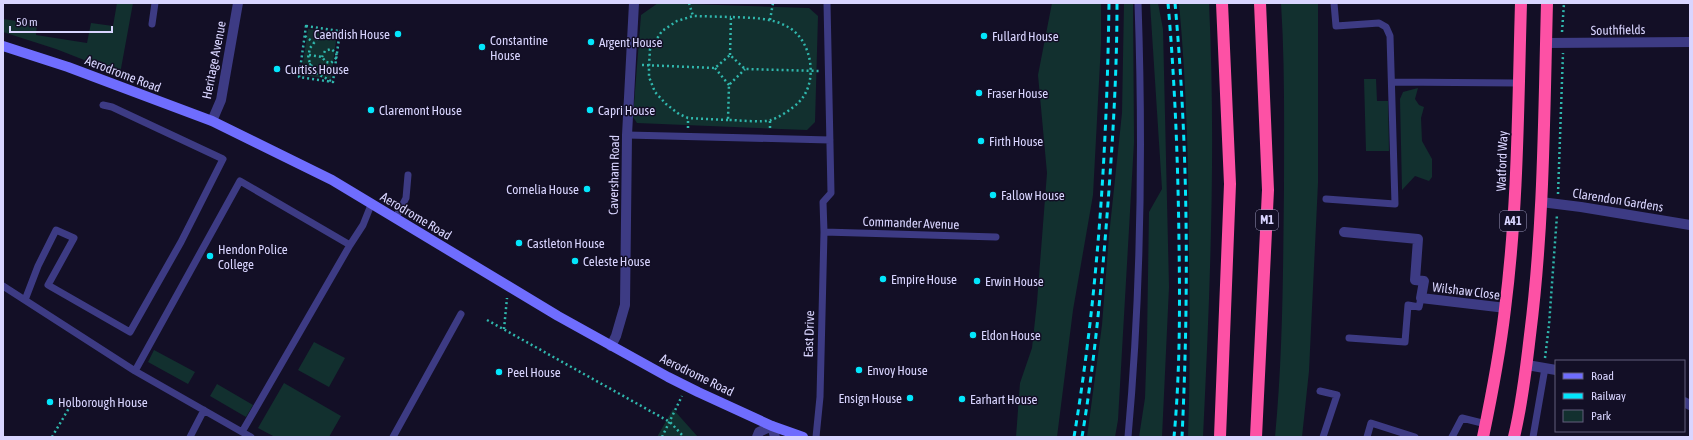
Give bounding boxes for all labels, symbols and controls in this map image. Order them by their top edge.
scale bar [10,8,112,34]
text: 50 m [16,15,38,29]
street label: Heritage Avenue [199,20,229,100]
street label: Southfields [1591,22,1646,38]
place label: Caendish House [314,27,390,42]
marker: Caendish House [393,29,403,39]
place label: Fullard House [992,29,1059,44]
marker: Fullard House [979,31,989,41]
place label: Constantine House [490,33,548,63]
place label: Argent House [599,35,662,50]
marker: Argent House [586,37,596,47]
marker: Constantine House [477,42,487,52]
street label: Aerodrome Road [83,53,163,95]
place label: Curtiss House [285,62,349,77]
marker: Curtiss House [272,64,282,74]
place label: Fraser House [987,86,1048,101]
marker: Fraser House [974,88,984,98]
place label: Claremont House [379,103,462,118]
place label: Capri House [598,103,655,118]
marker: Claremont House [366,105,376,115]
marker: Capri House [585,105,595,115]
street label: Watford Way [1493,130,1511,192]
place label: Firth House [989,134,1043,149]
street label: Caversham Road [606,135,622,215]
marker: Firth House [976,136,986,146]
place label: Cornelia House [506,182,579,197]
marker: Cornelia House [582,184,592,194]
street label: Clarendon Gardens [1572,185,1665,215]
place label: Fallow House [1001,188,1065,203]
street label: Aerodrome Road [378,189,454,243]
marker: Fallow House [988,190,998,200]
road number: M1 [1256,210,1278,230]
road number: A41 [1500,211,1526,231]
street label: Commander Avenue [862,214,960,232]
place label: Castleton House [527,236,605,251]
marker: Castleton House [514,238,524,248]
place label: Hendon Police College [218,242,288,272]
marker: Hendon Police College [205,251,215,261]
place label: Celeste House [583,254,650,269]
marker: Celeste House [570,256,580,266]
place label: Empire House [891,272,957,287]
marker: Empire House [878,274,888,284]
place label: Erwin House [985,274,1044,289]
marker: Erwin House [972,276,982,286]
street label: Wilshaw Close [1431,279,1501,303]
street label: East Drive [801,310,817,358]
place label: Eldon House [981,328,1041,343]
marker: Eldon House [968,330,978,340]
street label: Aerodrome Road [658,351,736,399]
legend [1555,360,1685,432]
place label: Envoy House [867,363,928,378]
place label: Peel House [507,365,561,380]
marker: Envoy House [854,365,864,375]
marker: Peel House [494,367,504,377]
text: Road [1591,369,1614,383]
text: Railway [1591,389,1626,403]
place label: Ensign House [838,391,902,406]
place label: Earhart House [970,392,1038,407]
marker: Ensign House [905,393,915,403]
marker: Earhart House [957,394,967,404]
place label: Holborough House [58,395,148,410]
marker: Holborough House [45,397,55,407]
text: Park [1591,409,1612,423]

